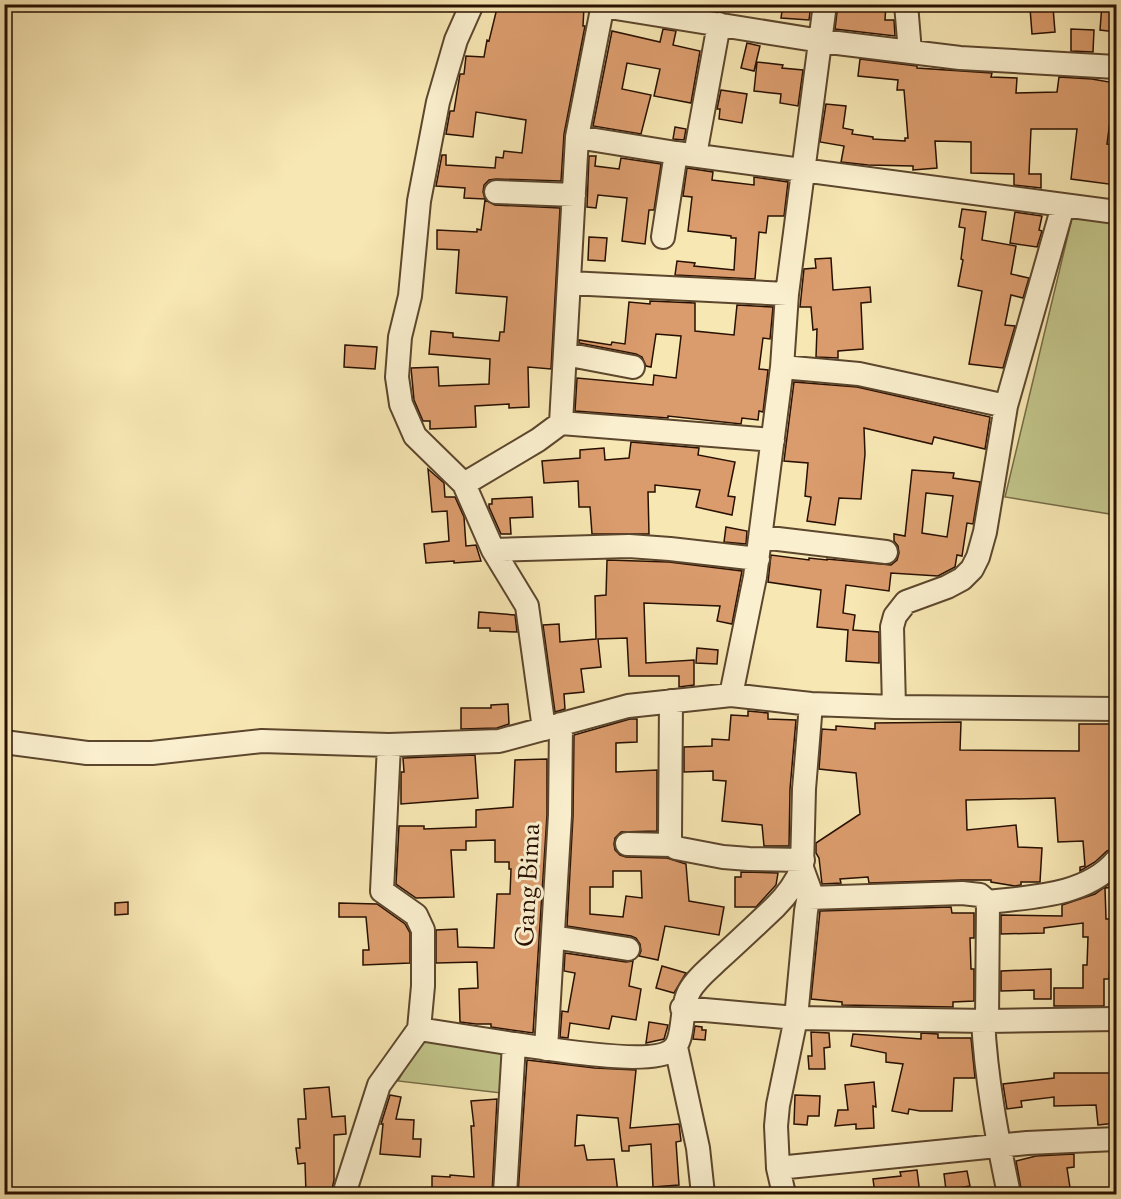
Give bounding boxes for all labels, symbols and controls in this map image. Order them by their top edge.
street label: Gang Bima [508,822,551,948]

